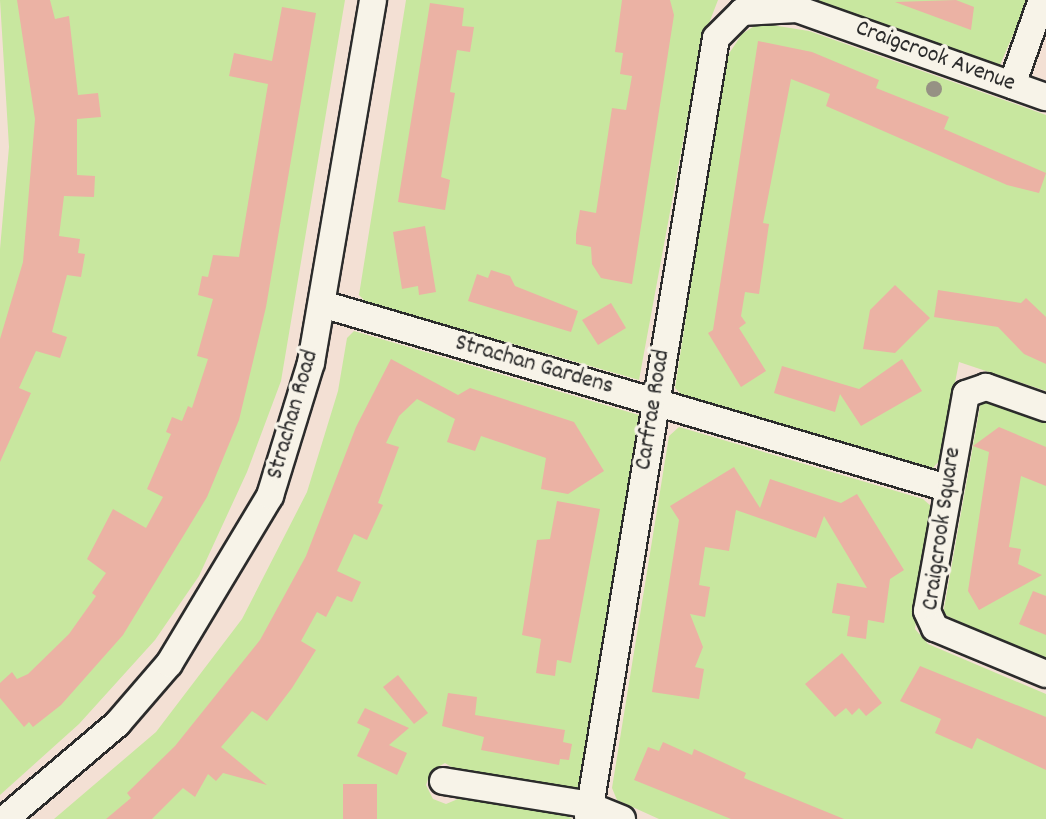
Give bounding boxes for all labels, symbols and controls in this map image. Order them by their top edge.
street label: Craigcrook Avenue [851,15,1019,99]
street label: Strachan Gardens [452,330,616,402]
street label: Strachan Road [262,347,326,483]
street label: Carfrae Road [630,348,678,472]
street label: Craigcrook Square [917,446,969,612]

